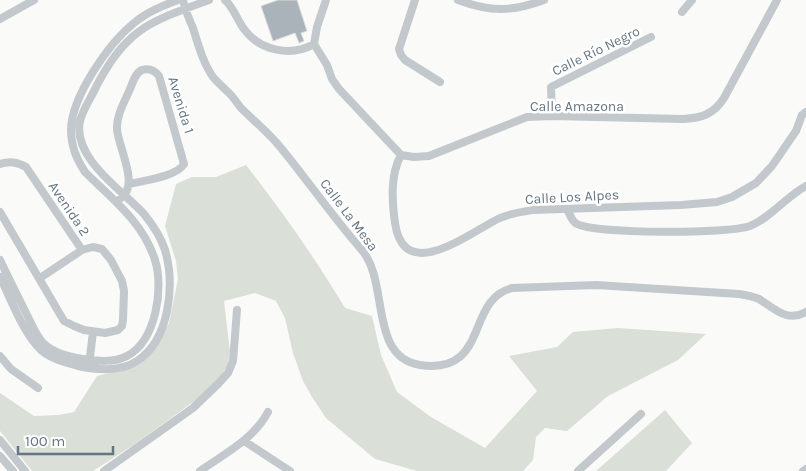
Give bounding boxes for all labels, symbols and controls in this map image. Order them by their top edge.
street label: Calle Río Negro [549,22,643,80]
street label: Avenida 1 [164,75,198,135]
street label: Calle Amazona [530,98,624,115]
street label: Calle La Mesa [316,175,382,255]
street label: Avenida 2 [45,179,93,239]
street label: Calle Los Alpes [525,186,619,208]
scale bar [18,424,112,456]
text: 100 m [25,432,65,450]

